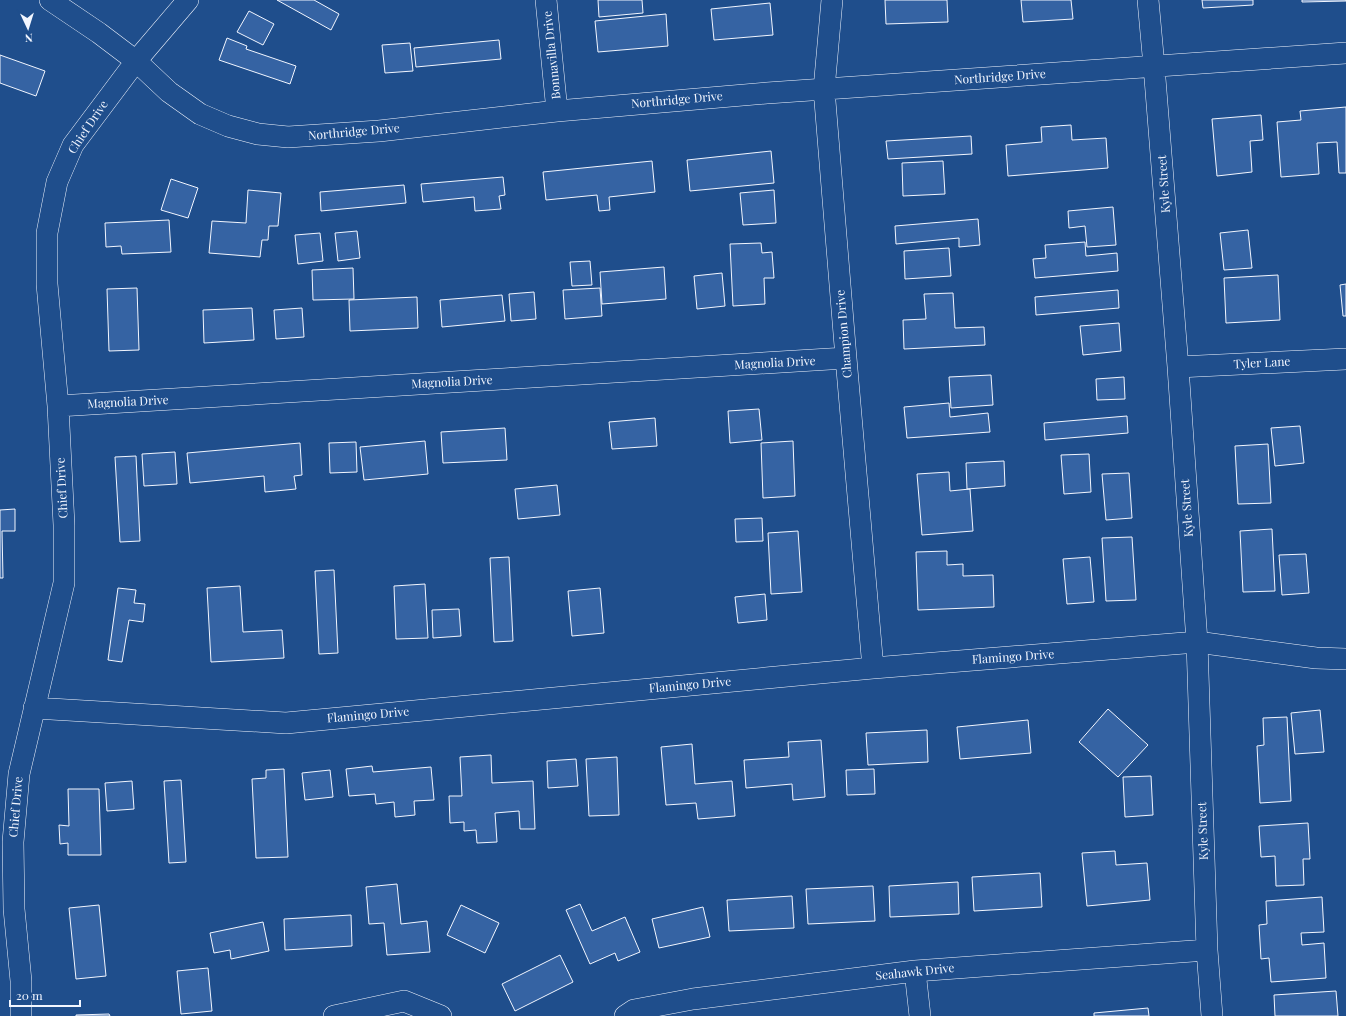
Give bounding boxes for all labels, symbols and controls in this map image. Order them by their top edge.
north arrow [8,8,48,48]
street label: Bonnavilla Drive [538,10,564,100]
text: N [24,31,33,46]
street label: Northridge Drive [954,65,1046,87]
street label: Northridge Drive [630,87,723,111]
street label: Chief Drive [63,97,111,156]
street label: Northridge Drive [307,119,400,143]
street label: Kyle Street [1153,154,1173,214]
street label: Champion Drive [831,289,855,379]
street label: Magnolia Drive [734,352,816,372]
street label: Tyler Lane [1233,353,1291,371]
street label: Magnolia Drive [411,371,493,391]
street label: Magnolia Drive [87,391,169,411]
street label: Chief Drive [51,457,71,519]
street label: Kyle Street [1176,478,1196,538]
street label: Flamingo Drive [971,645,1055,667]
street label: Flamingo Drive [648,672,732,696]
street label: Flamingo Drive [326,702,410,726]
street label: Chief Drive [4,776,26,838]
street label: Kyle Street [1193,801,1211,860]
street label: Seahawk Drive [875,959,955,983]
scale bar [10,982,80,1008]
text: 20 m [16,987,43,1003]

